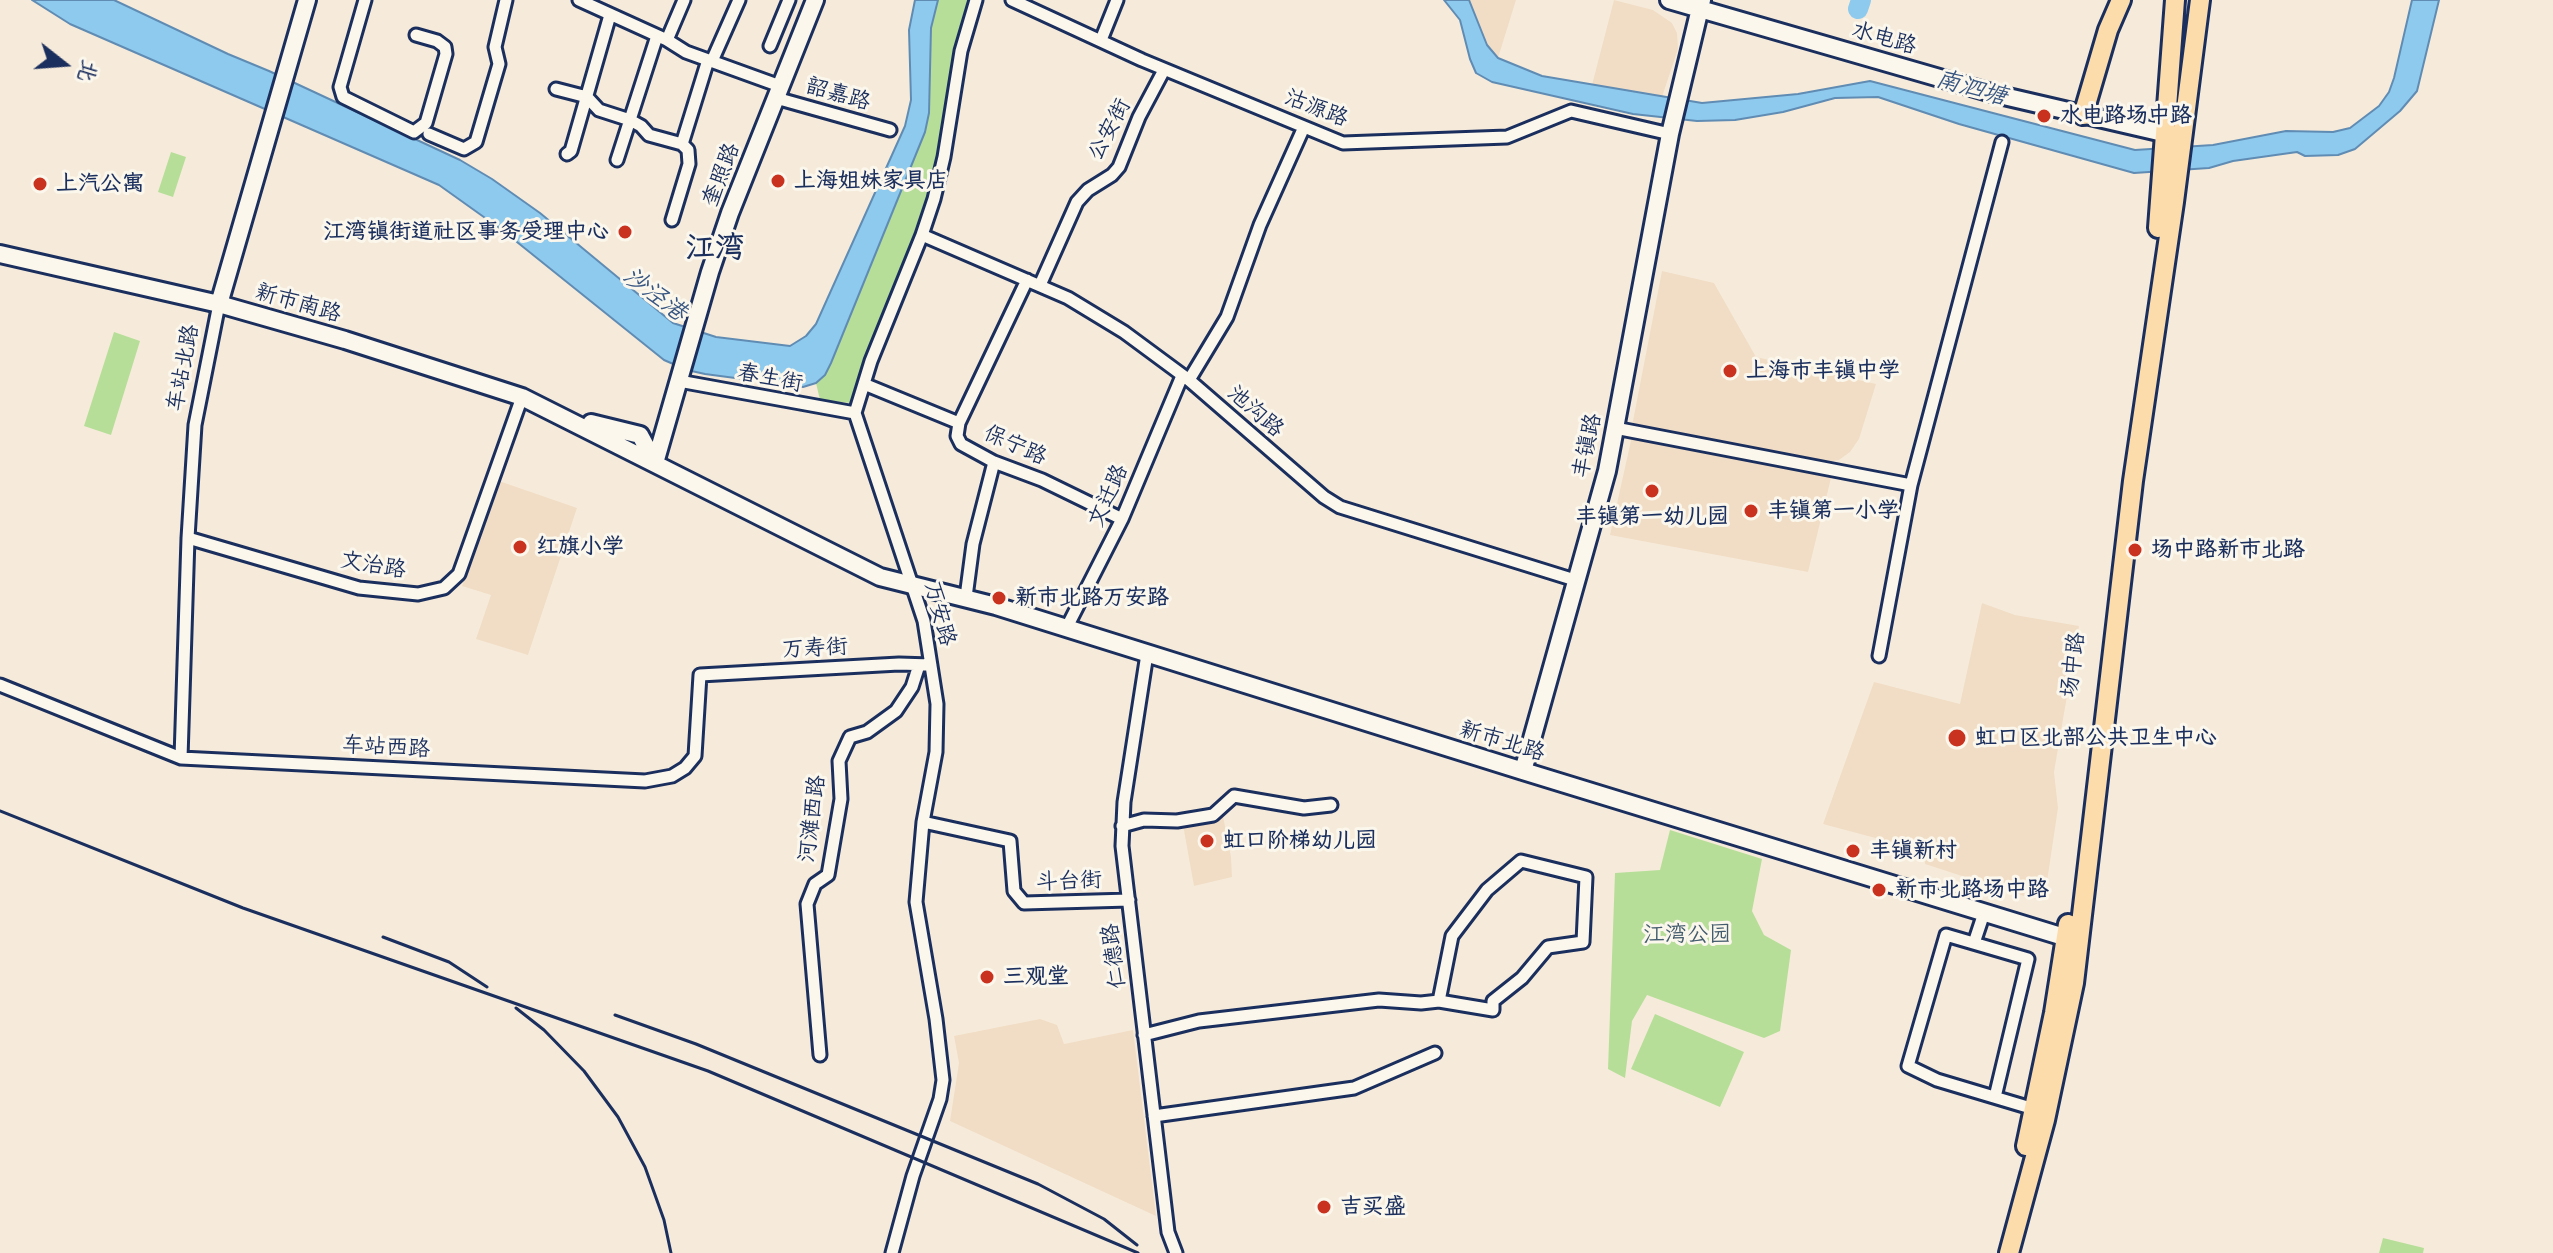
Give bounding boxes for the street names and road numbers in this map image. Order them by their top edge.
street label: 水电路 [1849,17,1919,61]
street label: 韶嘉路 [803,73,873,117]
street label: 沽源路 [1280,85,1352,133]
street label: 公安街 [1083,95,1137,165]
street label: 奎照路 [698,139,746,211]
street label: 新市南路 [252,279,344,329]
street label: 车站北路 [163,322,205,414]
street label: 春生街 [735,360,805,398]
street label: 池沟路 [1221,380,1289,444]
street label: 丰镇路 [1568,411,1608,481]
street label: 保宁路 [979,421,1051,471]
street label: 文迁路 [1084,460,1134,532]
street label: 文治路 [338,547,408,585]
street label: 万安路 [918,579,960,649]
street label: 场中路 [2057,631,2091,699]
street label: 万寿街 [781,634,849,664]
street label: 新市北路 [1456,717,1548,767]
street label: 车站西路 [341,733,431,763]
street label: 河滩西路 [795,774,831,864]
street label: 斗台街 [1036,868,1102,896]
street label: 仁德路 [1098,922,1132,990]

